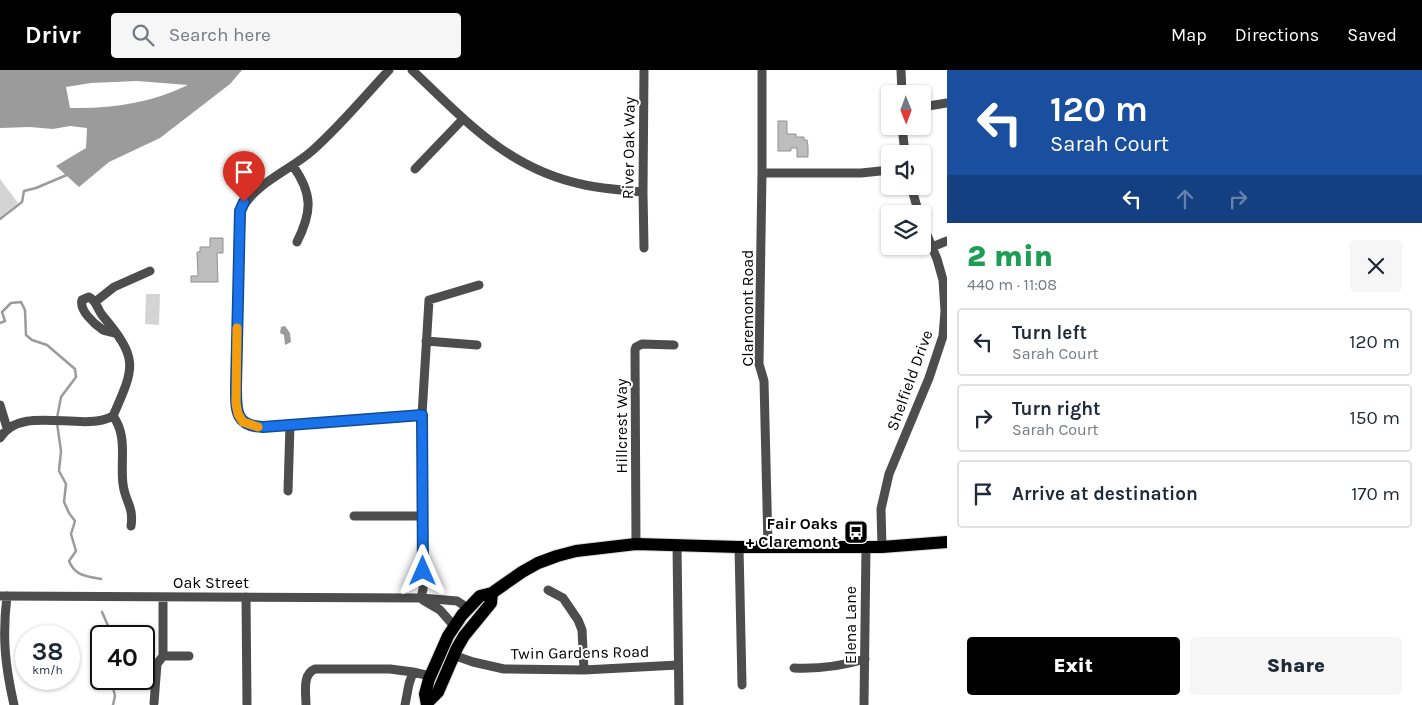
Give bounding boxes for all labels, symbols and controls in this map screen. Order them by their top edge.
search box [111,13,461,58]
text: Drivr [25,21,81,49]
icon: search [129,21,157,49]
text: Search here [169,24,271,46]
text: Map [1171,24,1207,46]
text: Directions [1235,24,1319,46]
text: Saved [1347,24,1397,46]
north arrow [881,85,931,135]
map controls [881,85,931,255]
text: 120 m [1050,89,1148,130]
icon: left [967,90,1032,155]
street label: River Oak Way [618,96,639,199]
text: Sarah Court [1050,131,1169,157]
button: sound [881,145,931,195]
pin [223,151,265,202]
icon: arrive [230,158,258,186]
icon: left [1118,185,1146,213]
icon: ahead [1171,185,1199,213]
icon: right [1224,185,1252,213]
button: layers [881,205,931,255]
text: 2 min [967,238,1053,274]
button: close [1350,240,1402,292]
street label: Claremont Road [738,249,757,367]
text: 440 m · 11:08 [967,275,1057,294]
text: Turn left [1012,322,1087,344]
street label: Shelfield Drive [882,327,936,433]
icon: left [969,328,997,356]
text: 120 m [1349,331,1400,353]
text: Sarah Court [1012,344,1099,363]
street label: Hillcrest Way [612,378,631,473]
text: Turn right [1012,398,1101,420]
icon: right [969,404,997,432]
text: 150 m [1349,407,1400,429]
text: Sarah Court [1012,420,1099,439]
icon: arrive [969,480,997,508]
text: Arrive at destination [1012,483,1198,505]
text: 170 m [1351,483,1400,505]
place label: Fair Oaks + Claremont [746,514,838,551]
bus stop icon: Fair Oaks + Claremont [843,519,869,545]
position arrow [396,544,448,596]
street label: Oak Street [173,573,249,592]
street label: Elena Lane [841,586,860,664]
speed limit sign: 40 [90,625,155,690]
text: 38 [32,637,63,666]
button: Exit [967,637,1180,695]
button: Share [1190,637,1402,695]
street label: Twin Gardens Road [510,642,650,663]
text: km/h [32,663,63,677]

